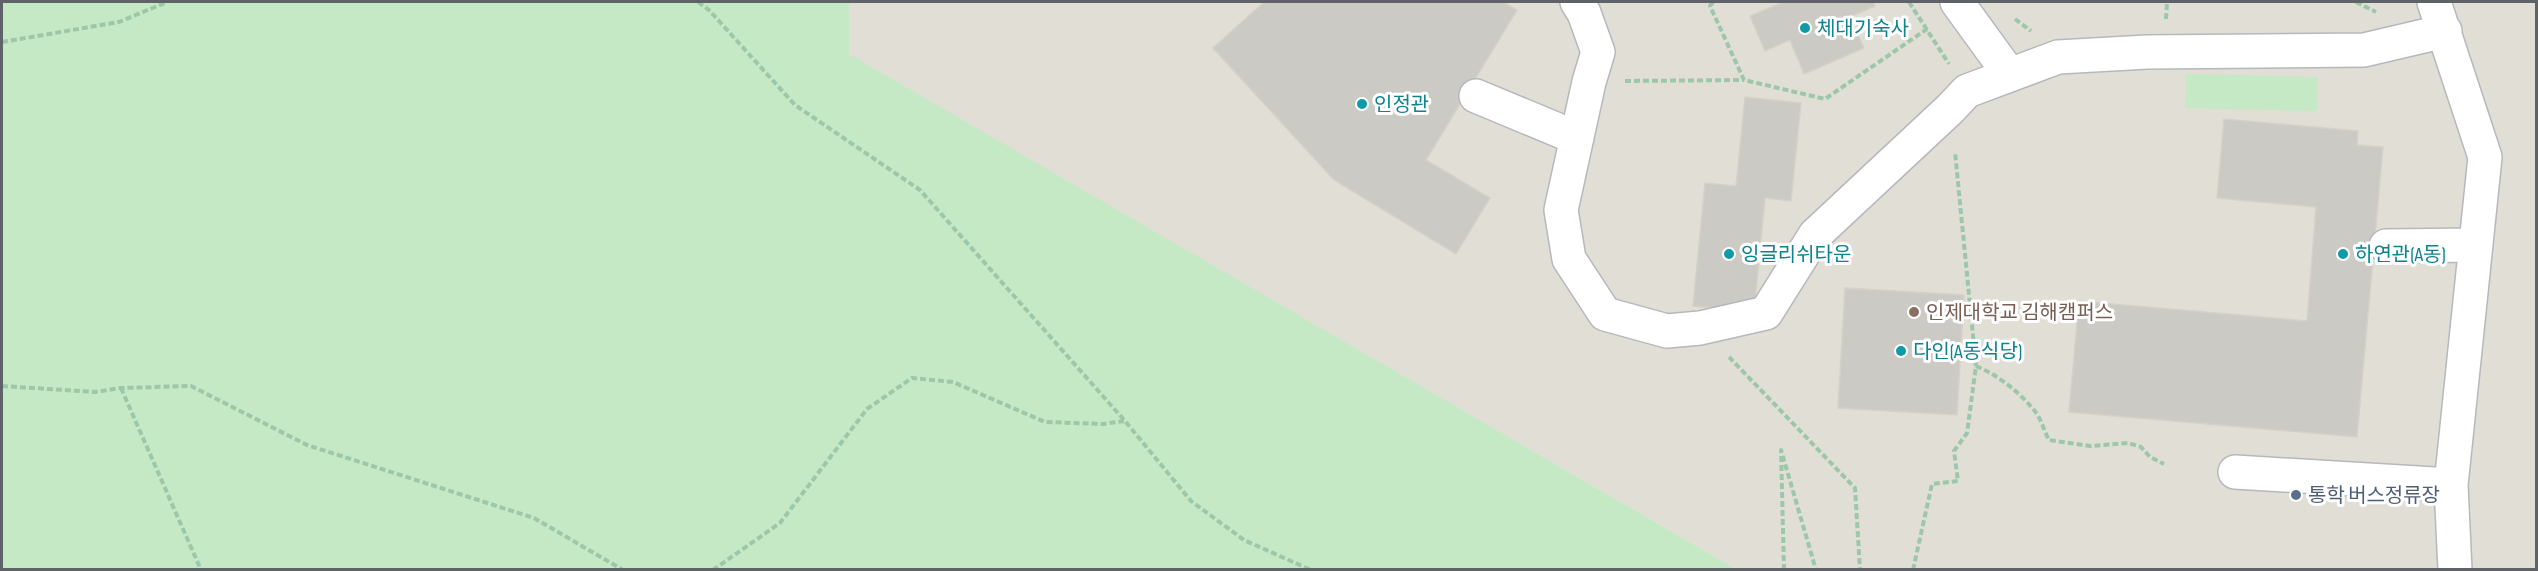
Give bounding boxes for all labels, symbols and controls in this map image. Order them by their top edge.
place label: 체대기숙사 [1817,17,1909,41]
marker: 체대기숙사 [1798,21,1812,35]
place label: 인정관 [1374,93,1429,117]
marker: 인정관 [1355,97,1369,111]
place label: 잉글리쉬타운 [1741,243,1851,267]
place label: 하연관(A동) [2355,243,2446,267]
marker: 잉글리쉬타운 [1722,247,1736,261]
marker: 하연관(A동) [2336,247,2350,261]
place label: 인제대학교 김해캠퍼스 [1926,301,2113,325]
marker: 인제대학교 김해캠퍼스 [1907,305,1921,319]
place label: 다인(A동식당) [1913,340,2022,364]
marker: 다인(A동식당) [1894,344,1908,358]
place label: 통학 버스정류장 [2308,484,2440,508]
marker: 통학 버스정류장 [2289,488,2303,502]

